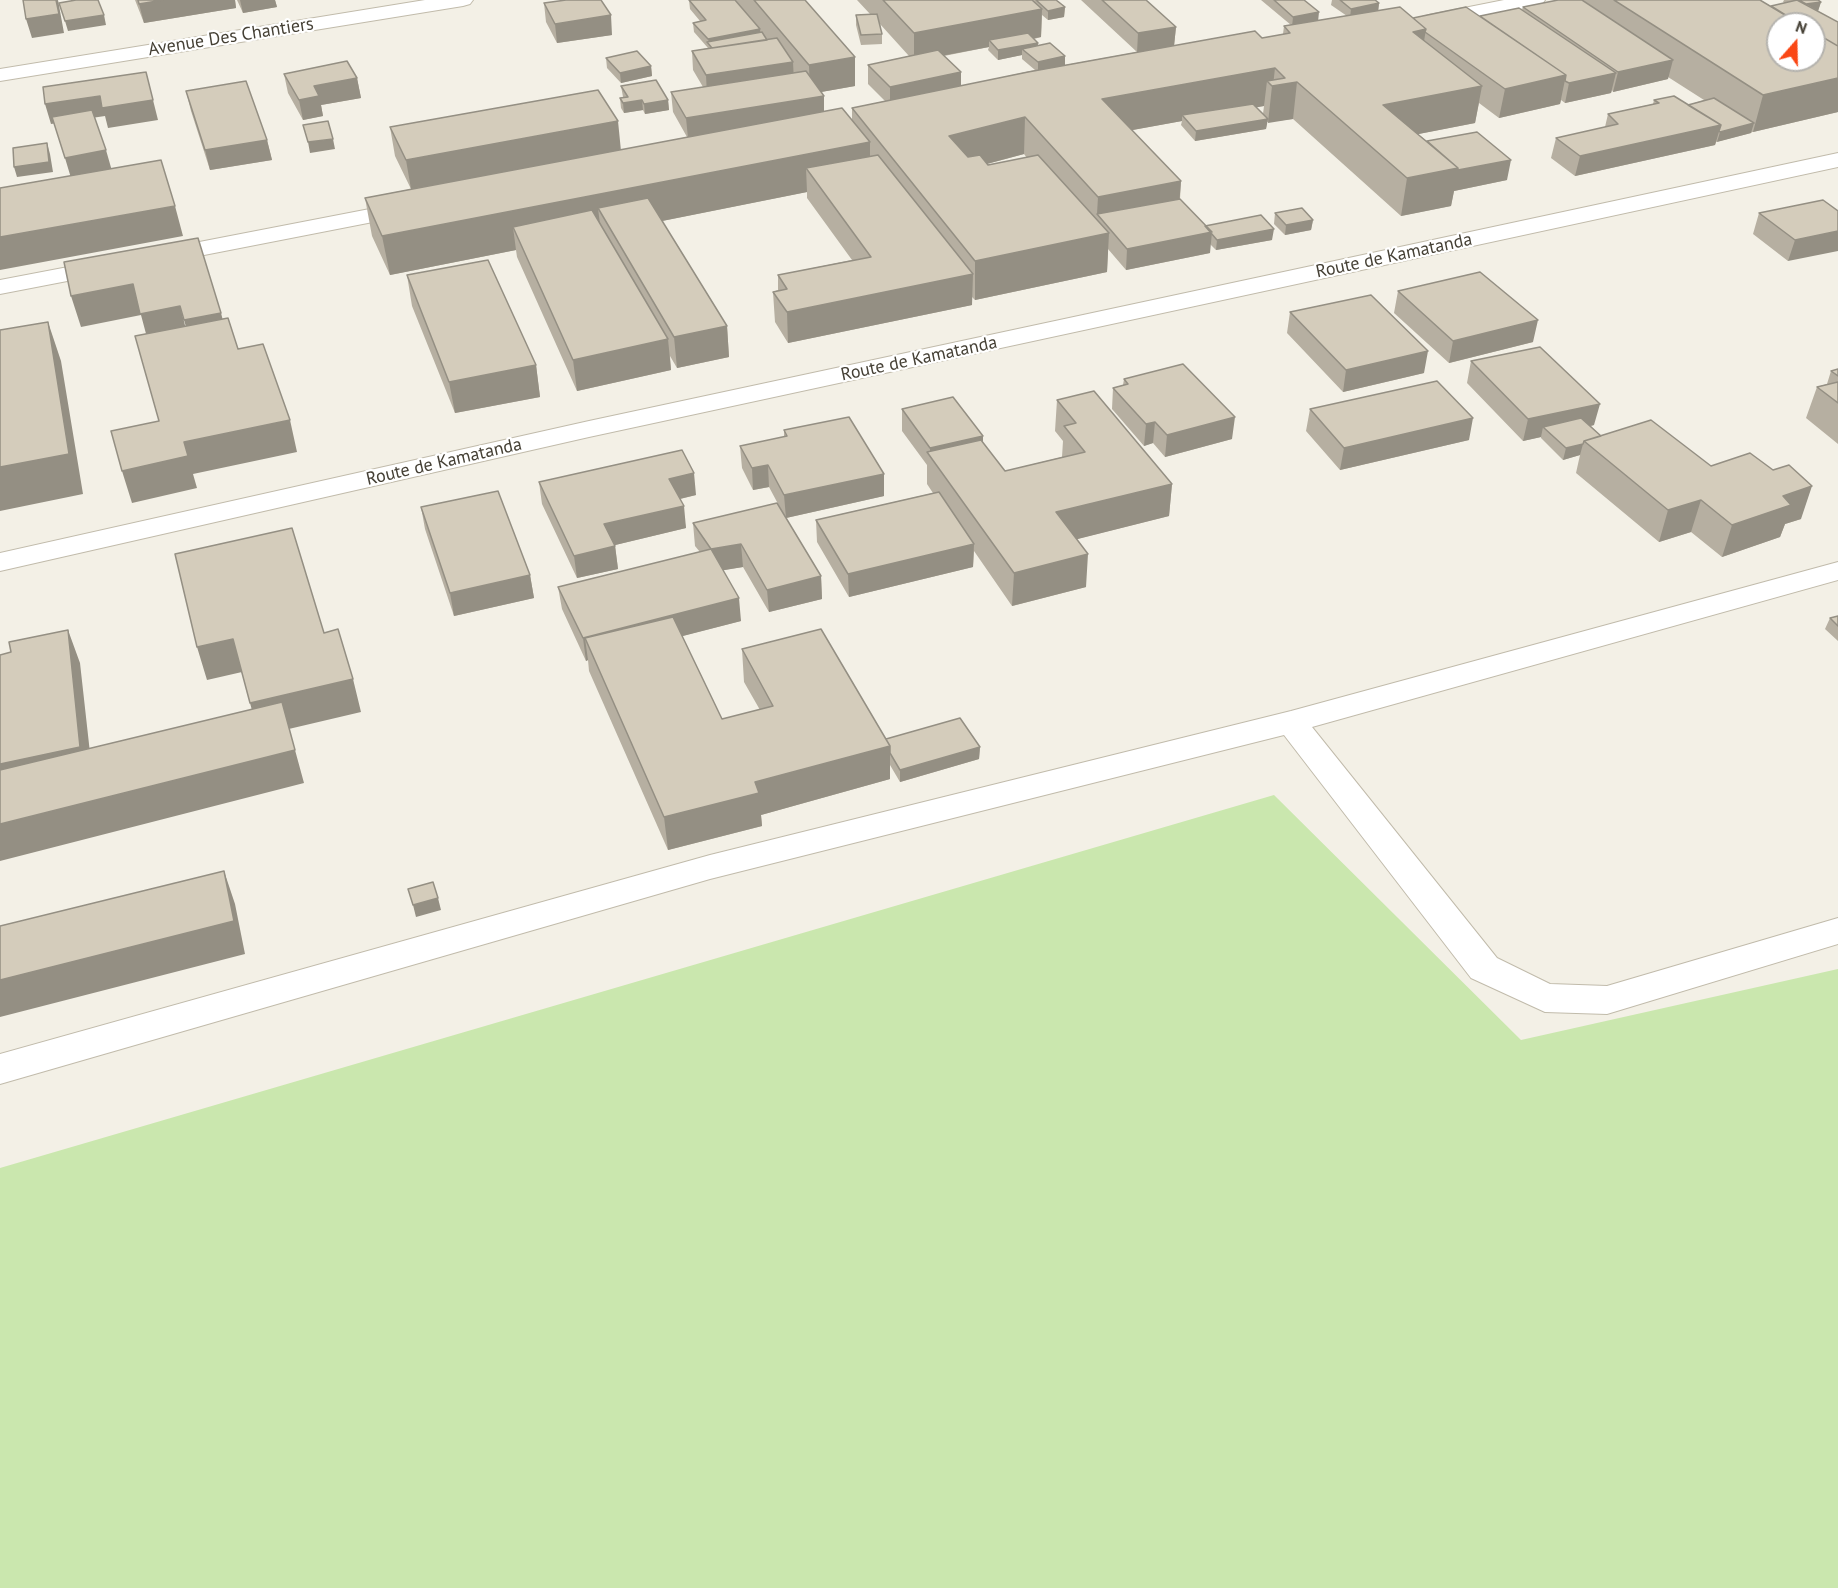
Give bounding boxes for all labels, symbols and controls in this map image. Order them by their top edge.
north arrow [1766,12,1826,72]
street label: Avenue Des Chantiers [147,13,315,61]
text: N [1793,16,1810,38]
street label: Route de Kamatanda [1314,229,1474,283]
street label: Route de Kamatanda [839,332,999,386]
street label: Route de Kamatanda [364,434,524,490]

